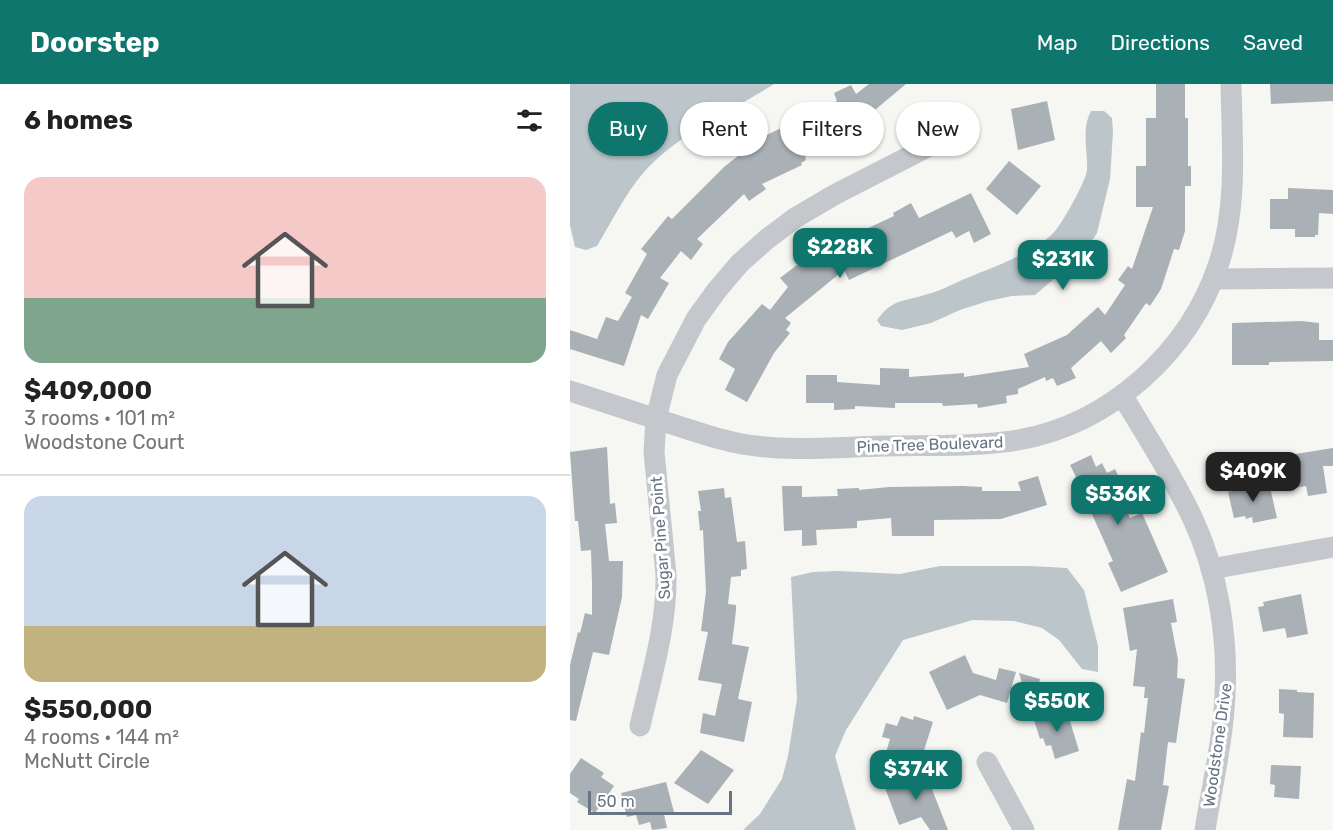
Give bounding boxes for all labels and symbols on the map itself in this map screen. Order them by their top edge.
pin: $228K [798,228,882,279]
pin: $231K [1021,240,1105,291]
street label: Pine Tree Boulevard [856,432,1004,457]
pin: $409K [1211,452,1295,503]
pin: $536K [1076,475,1160,526]
street label: Sugar Pine Point [647,476,674,600]
pin: $550K [1015,682,1099,733]
street label: Woodstone Drive [1199,682,1236,808]
pin: $374K [874,750,958,801]
scale bar [588,788,732,816]

